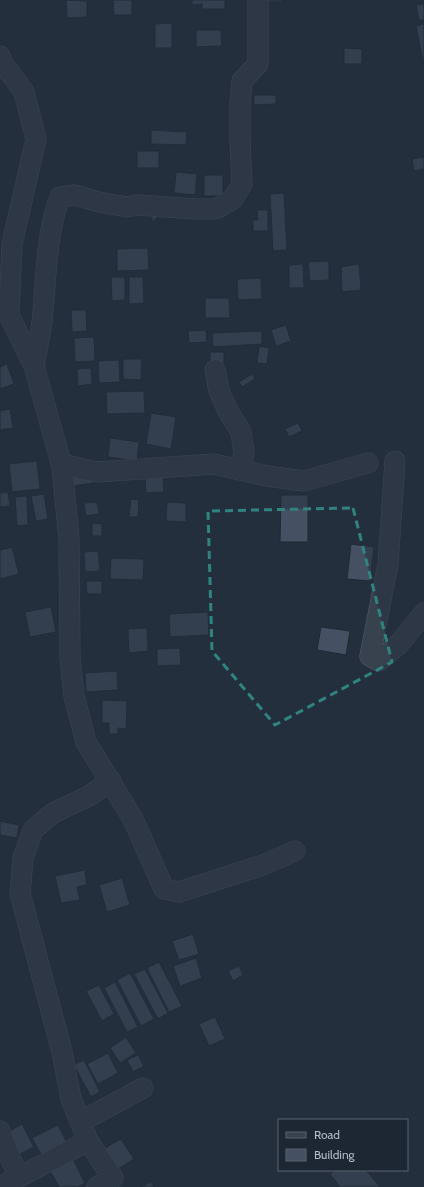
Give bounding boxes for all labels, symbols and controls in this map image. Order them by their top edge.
legend [278,1119,408,1171]
text: Road [314,1127,340,1142]
text: Building [314,1147,356,1162]

